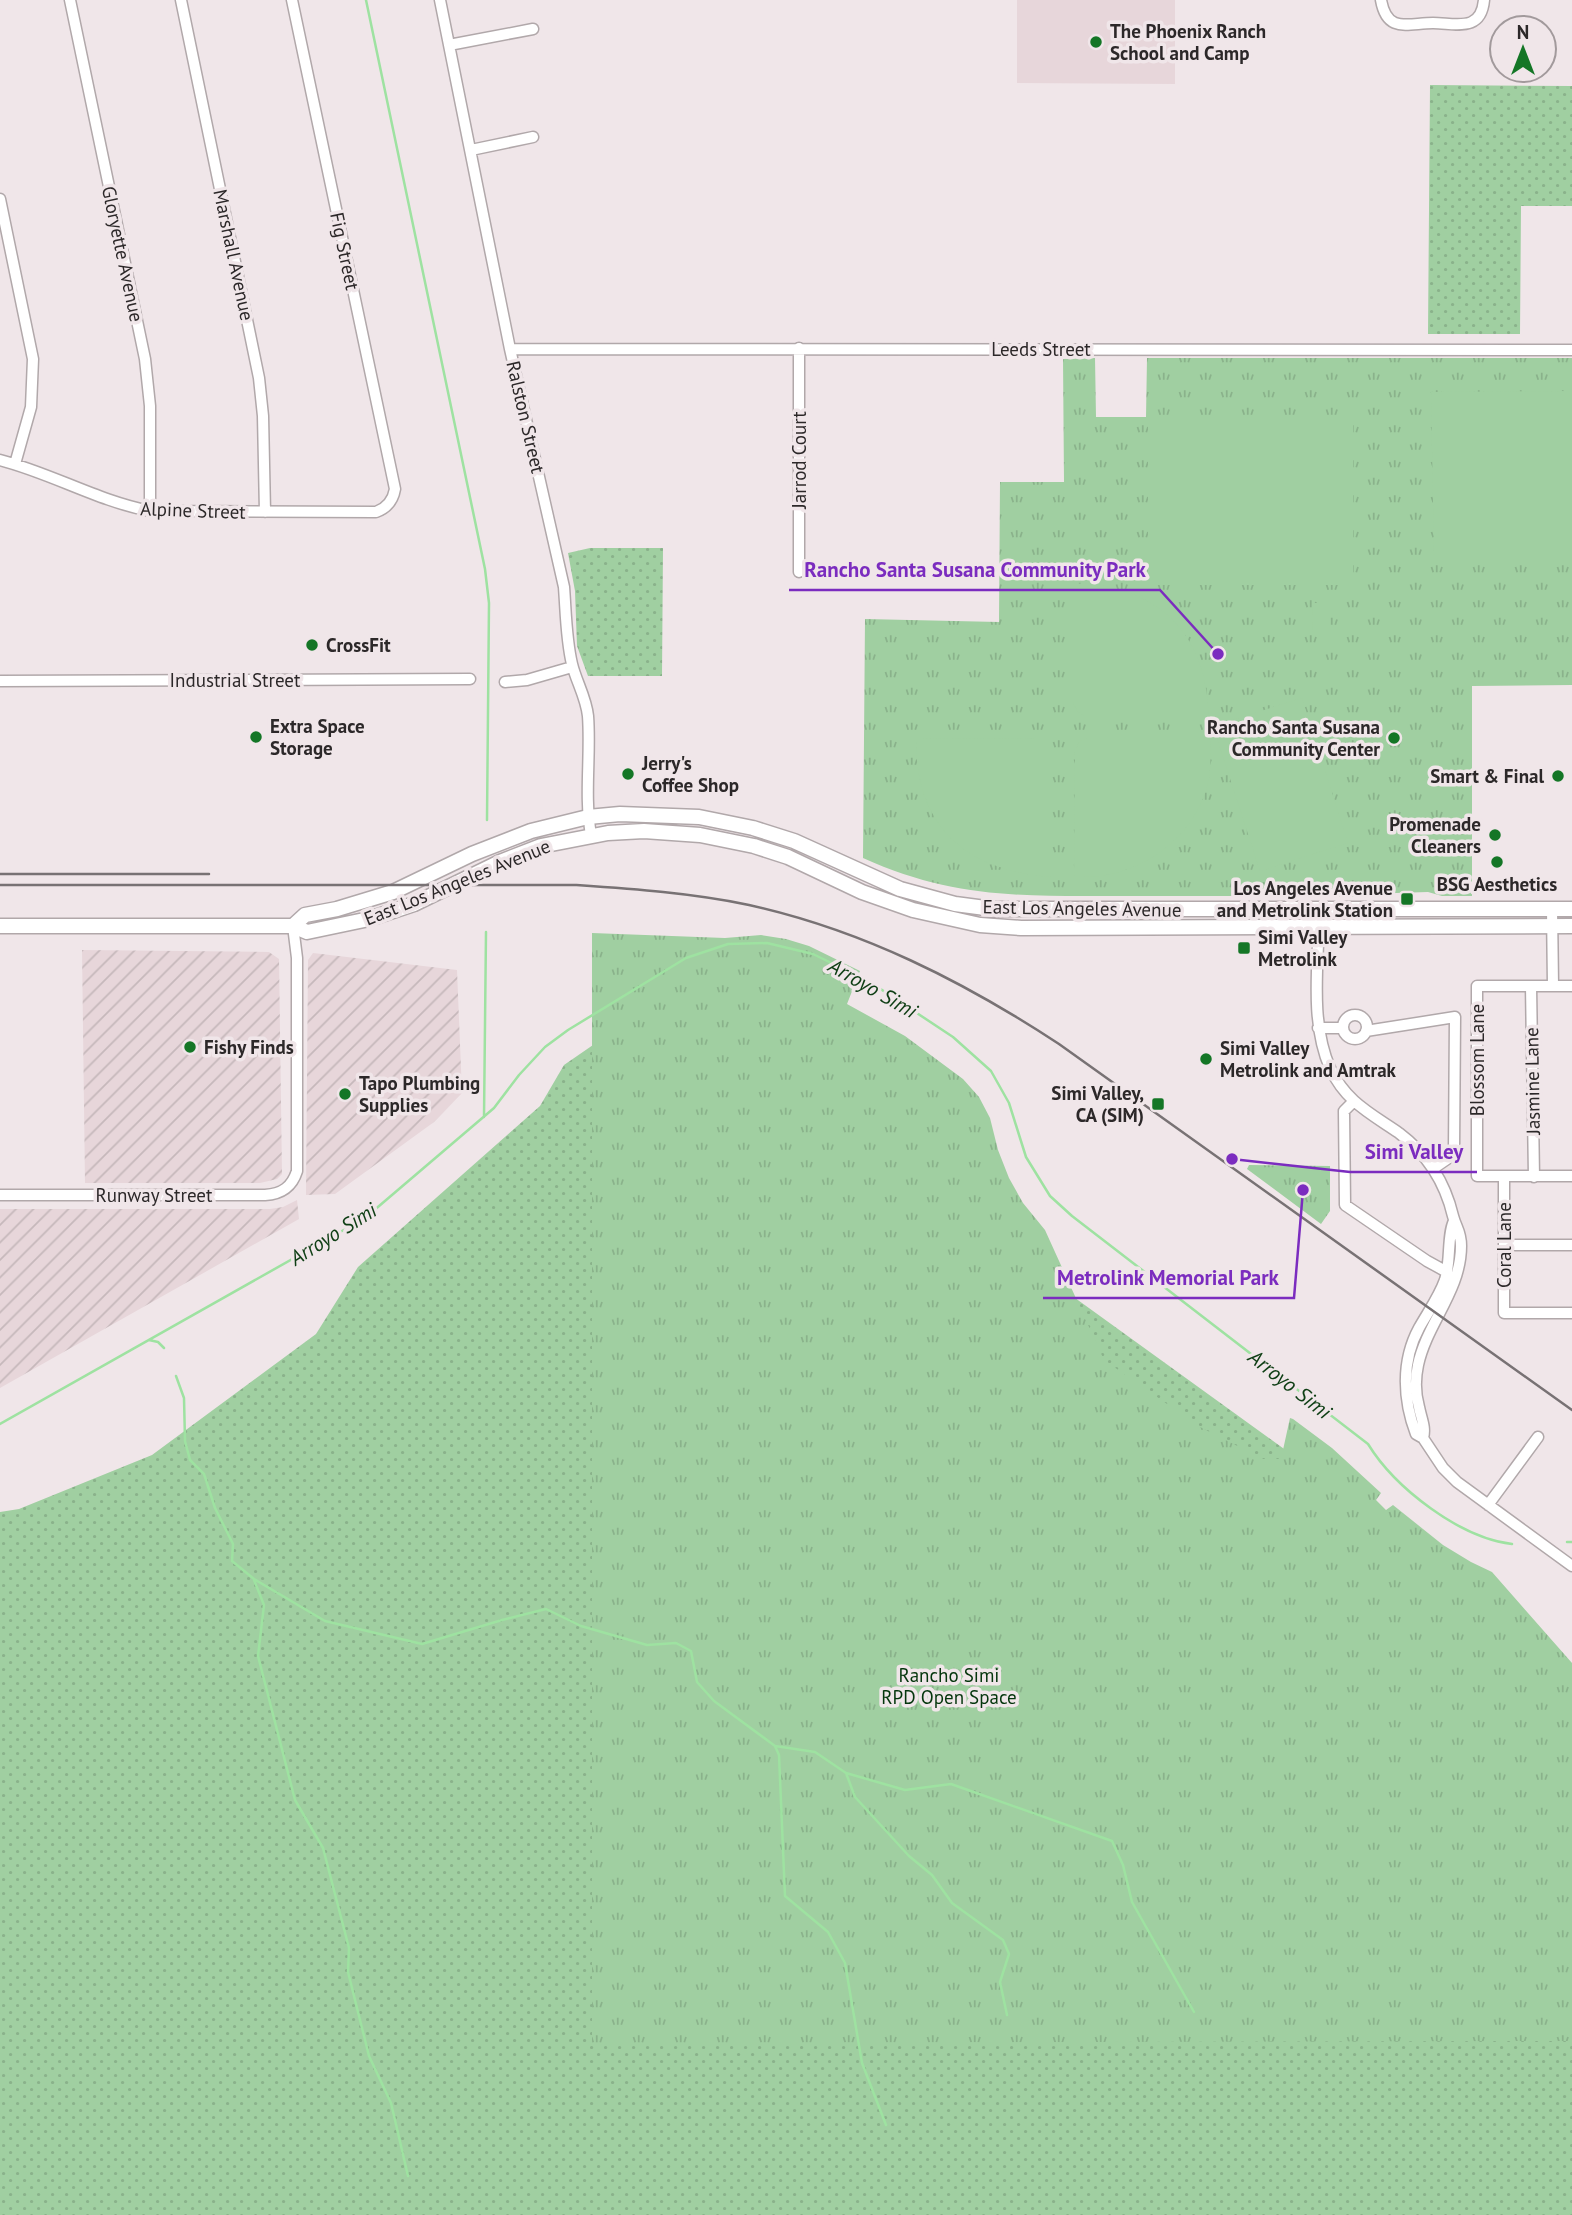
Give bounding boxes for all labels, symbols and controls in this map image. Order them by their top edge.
north arrow [1488,14,1558,84]
place label: The Phoenix Ranch School and Camp [1110,19,1266,65]
text: N [1517,20,1529,44]
marker: The Phoenix Ranch School and Camp [1088,34,1104,50]
street label: Gloryette Avenue [97,184,149,324]
street label: Marshall Avenue [208,187,260,323]
street label: Fig Street [325,210,365,293]
street label: Leeds Street [991,337,1091,361]
street label: Ralston Street [501,359,551,476]
street label: Jarrod Court [787,411,811,510]
street label: Alpine Street [140,496,247,524]
callout: Rancho Santa Susana Community Park [789,548,1160,590]
text: Rancho Santa Susana Community Park [804,556,1147,583]
place label: CrossFit [326,633,391,657]
marker: CrossFit [304,637,320,653]
street label: Industrial Street [170,668,301,692]
place label: Extra Space Storage [270,714,365,760]
place label: Rancho Santa Susana Community Center [1207,715,1380,761]
marker: Extra Space Storage [248,729,264,745]
marker: Rancho Santa Susana Community Center [1386,730,1402,746]
place label: Jerry's Coffee Shop [641,751,739,797]
place label: Smart & Final [1430,764,1544,788]
marker: Jerry's Coffee Shop [620,766,636,782]
marker: Smart & Final [1550,768,1566,784]
place label: Promenade Cleaners [1389,812,1481,858]
marker: Promenade Cleaners [1487,827,1503,843]
street label: East Los Angeles Avenue [360,834,554,930]
marker: BSG Aesthetics [1489,854,1505,870]
place label: BSG Aesthetics [1437,872,1557,896]
place label: Los Angeles Avenue and Metrolink Station [1217,876,1393,922]
marker: Los Angeles Avenue and Metrolink Station [1399,891,1415,907]
street label: East Los Angeles Avenue [982,894,1182,922]
place label: Simi Valley Metrolink [1258,925,1348,971]
marker: Simi Valley Metrolink [1236,940,1252,956]
water label: Arroyo Simi [823,951,923,1024]
street label: Blossom Lane [1465,1004,1489,1116]
street label: Jasmine Lane [1519,1027,1545,1136]
place label: Fishy Finds [204,1035,294,1059]
place label: Simi Valley Metrolink and Amtrak [1220,1036,1397,1082]
marker: Fishy Finds [182,1039,198,1055]
marker: Simi Valley Metrolink and Amtrak [1198,1051,1214,1067]
place label: Tapo Plumbing Supplies [359,1071,480,1117]
place label: Simi Valley, CA (SIM) [1051,1081,1144,1127]
marker: Tapo Plumbing Supplies [337,1086,353,1102]
marker: Simi Valley, CA (SIM) [1150,1096,1166,1112]
callout: Simi Valley [1350,1130,1477,1172]
text: Simi Valley [1365,1138,1464,1165]
street label: Runway Street [96,1183,213,1207]
water label: Arroyo Simi [283,1196,382,1272]
street label: Coral Lane [1492,1202,1516,1288]
callout: Metrolink Memorial Park [1043,1256,1294,1298]
text: Metrolink Memorial Park [1057,1264,1280,1291]
water label: Arroyo Simi [1242,1343,1337,1425]
park label: Rancho Simi RPD Open Space [881,1663,1017,1709]

